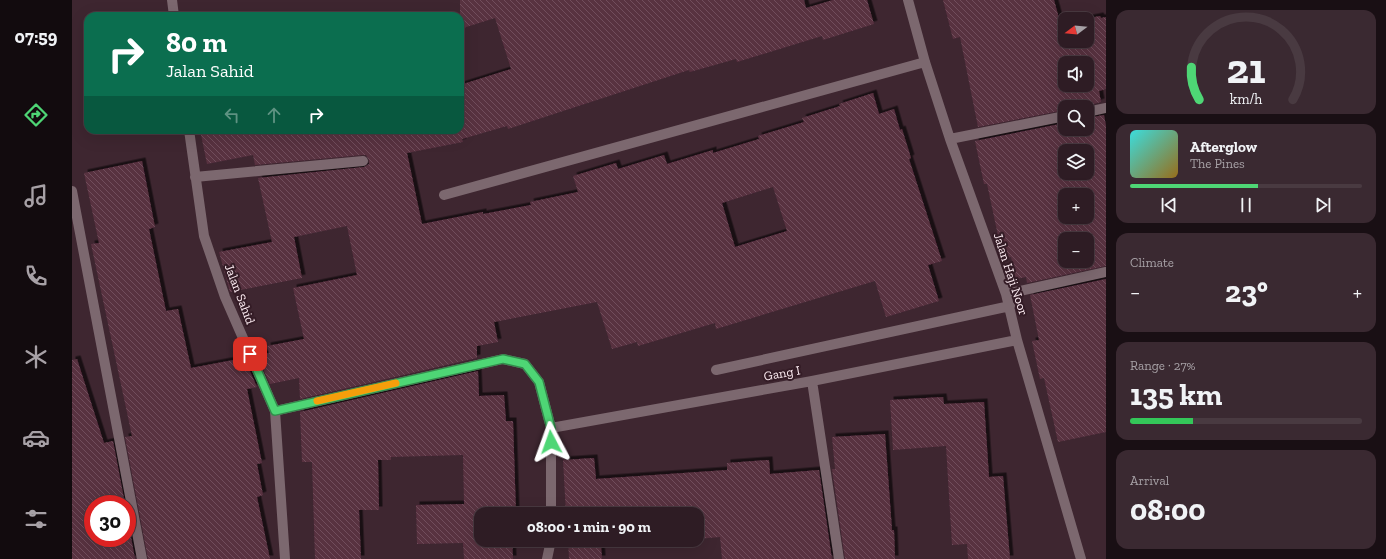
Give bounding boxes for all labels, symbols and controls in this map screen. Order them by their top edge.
north arrow [1058,12,1094,48]
map controls [1058,12,1094,268]
text: 07:59 [15,26,57,48]
text: 80 m [166,26,227,59]
icon: right [100,28,152,80]
text: 21 [1226,44,1266,94]
button: sound [1058,56,1094,92]
text: Jalan Sahid [166,60,254,82]
text: km/h [1230,91,1262,108]
button: search [1058,100,1094,136]
icon: directions [22,101,50,129]
icon: left [221,104,243,126]
icon: ahead [263,104,285,126]
icon: right [305,104,327,126]
text: Afterglow [1190,138,1257,156]
button: layers [1058,144,1094,180]
text: The Pines [1190,156,1245,171]
icon: music [22,182,50,210]
button: + [1058,188,1094,224]
icon: previous [1158,194,1180,216]
icon: pause [1235,194,1257,216]
icon: next [1312,194,1334,216]
street label: Jalan Haji Noor [990,231,1031,317]
button: − [1058,232,1094,268]
text: Climate [1130,255,1174,270]
icon: phone [22,262,50,290]
street label: Jalan Sahid [222,262,258,326]
text: 23° [1225,274,1268,310]
text: − [1130,279,1140,306]
text: + [1353,279,1362,306]
pin [233,337,267,371]
icon: climate [22,343,50,371]
icon: arrive [239,343,261,365]
text: Range · 27% [1130,358,1195,373]
street label: Gang I [762,362,802,384]
text: 135 km [1130,377,1222,413]
position arrow [530,421,572,463]
icon: car [22,424,50,452]
text: Arrival [1130,473,1169,488]
text: 08:00 [1130,492,1205,528]
speed limit sign: 30 [84,495,136,547]
icon: filters [22,505,50,533]
text: 08:00 · 1 min · 90 m [527,518,651,536]

